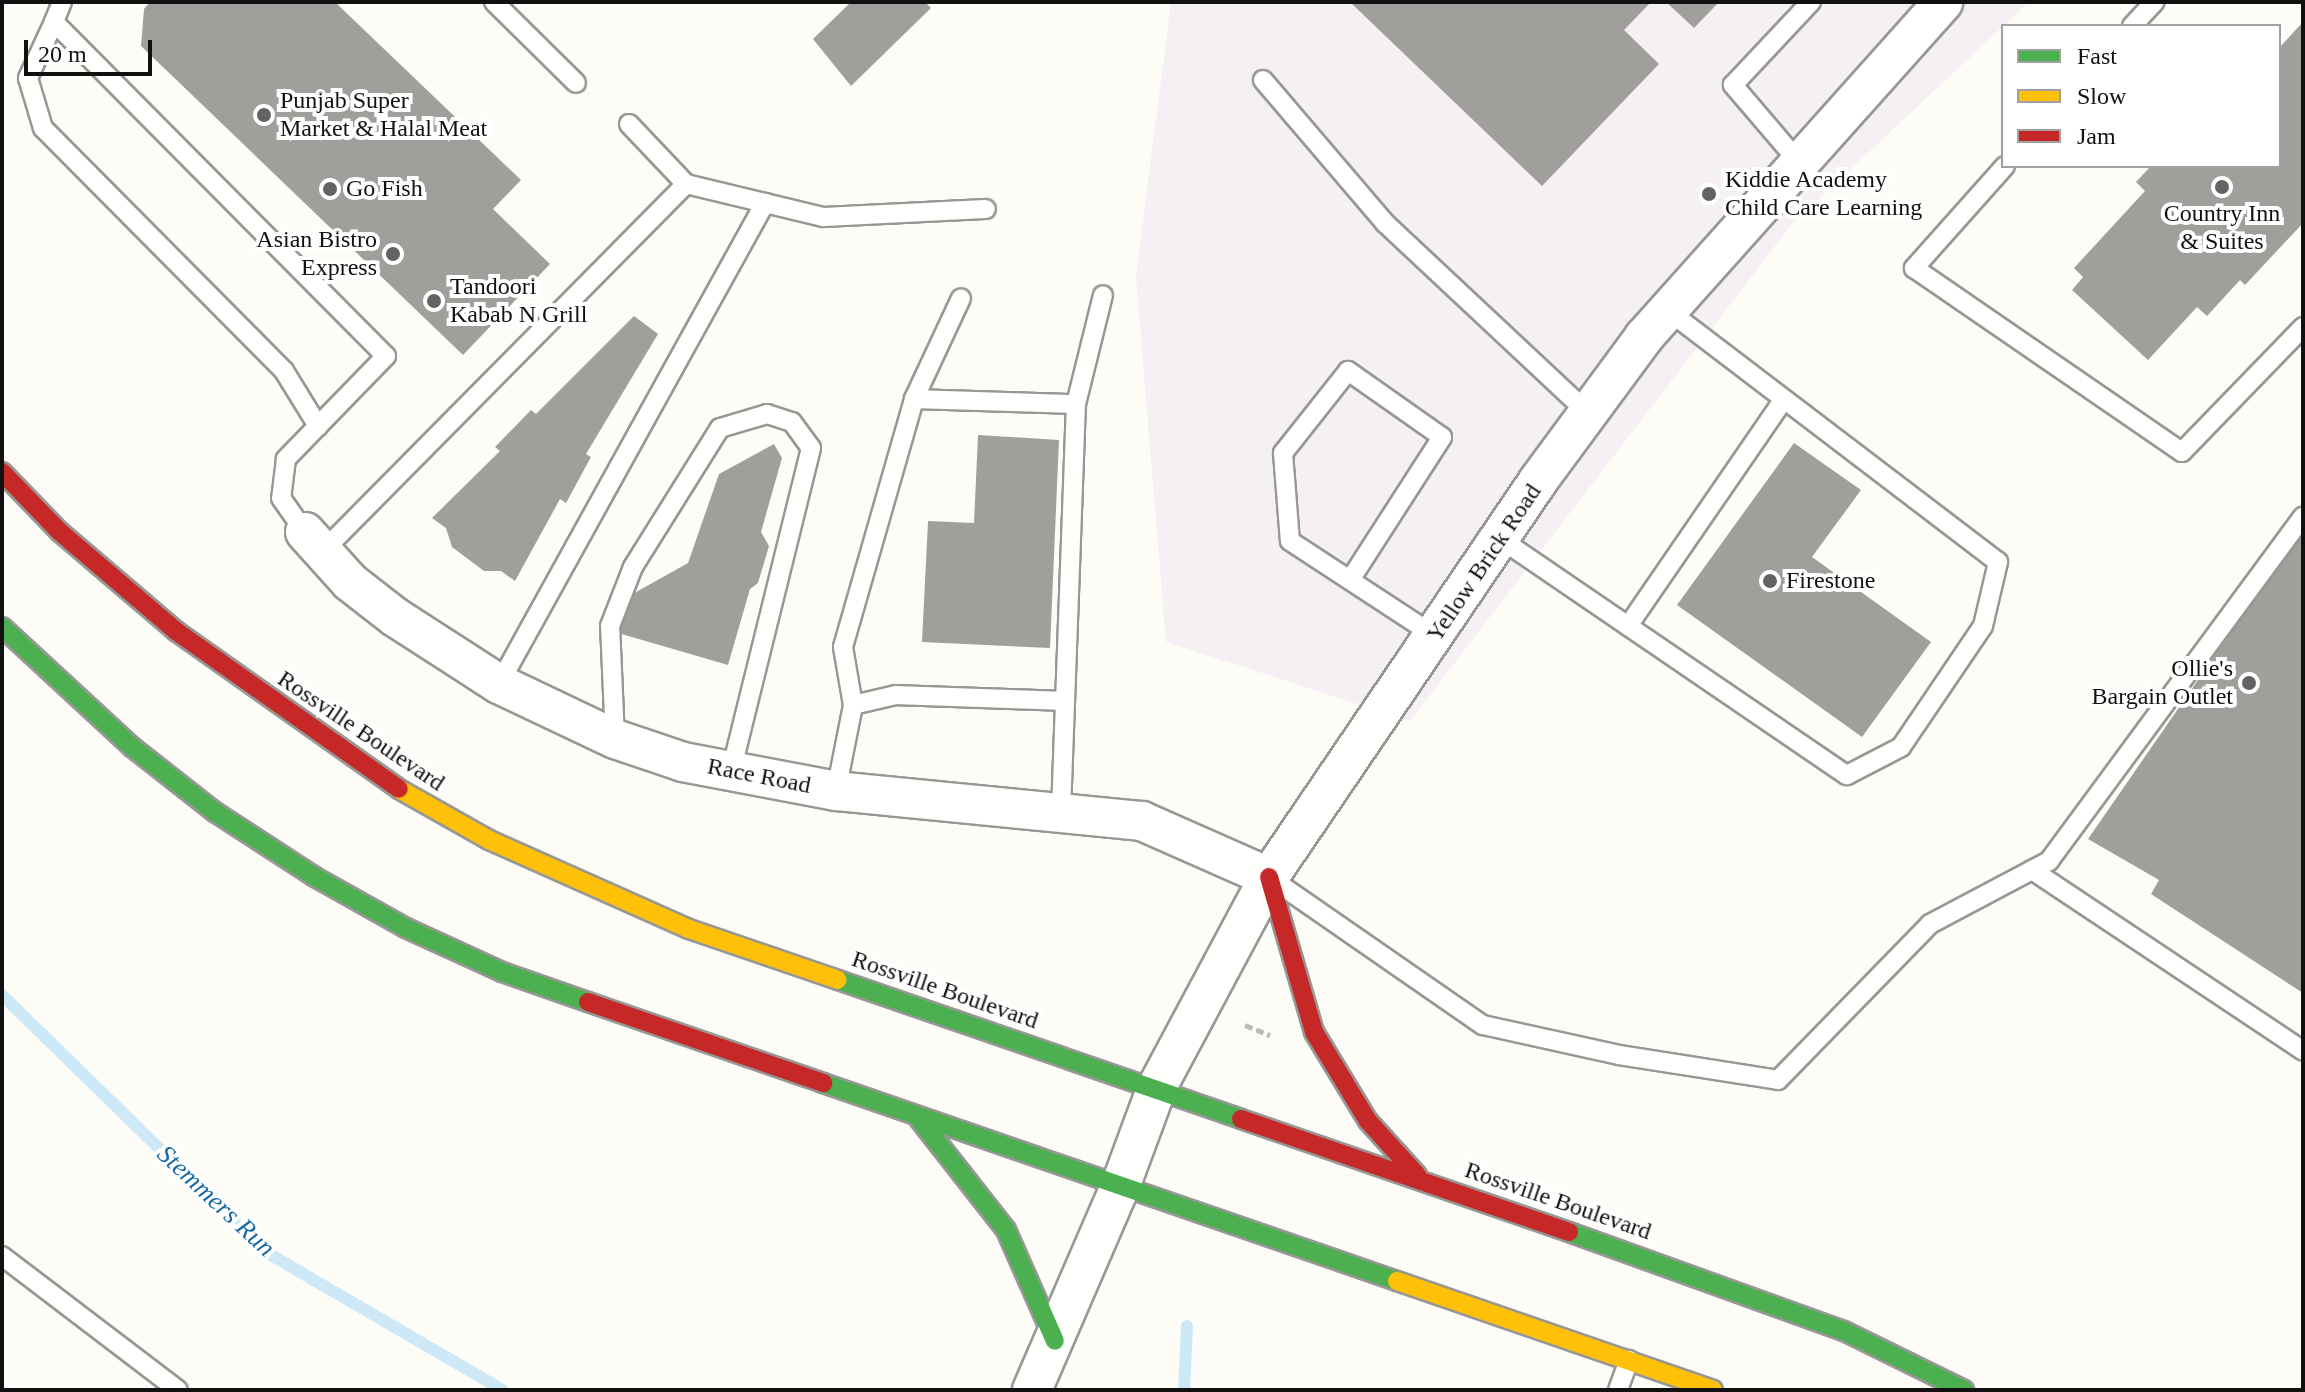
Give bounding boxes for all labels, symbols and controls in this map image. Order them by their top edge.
scale bar [28,24,156,74]
legend [2001,24,2281,168]
text: 20 m [38,41,87,67]
text: Fast [2077,43,2117,69]
text: Slow [2077,83,2126,109]
place label: Punjab Super Market & Halal Meat [280,87,487,143]
marker: Punjab Super Market & Halal Meat [255,106,273,124]
text: Jam [2077,123,2116,149]
place label: Kiddie Academy Child Care Learning [1725,166,1922,222]
place label: Go Fish [346,175,423,203]
marker: Country Inn & Suites [2213,178,2231,196]
marker: Go Fish [321,180,339,198]
marker: Kiddie Academy Child Care Learning [1700,185,1718,203]
place label: Country Inn & Suites [2164,200,2280,256]
place label: Asian Bistro Express [256,226,377,282]
marker: Asian Bistro Express [384,245,402,263]
place label: Tandoori Kabab N Grill [450,273,587,329]
marker: Tandoori Kabab N Grill [425,292,443,310]
street label: Yellow Brick Road [1421,479,1547,647]
place label: Firestone [1786,567,1875,595]
marker: Firestone [1761,572,1779,590]
place label: Ollie's Bargain Outlet [2091,655,2233,711]
street label: Rossville Boulevard [272,664,450,798]
marker: Ollie's Bargain Outlet [2240,674,2258,692]
street label: Race Road [705,752,813,800]
street label: Rossville Boulevard [848,945,1042,1035]
water label: Stemmers Run [151,1139,281,1263]
street label: Rossville Boulevard [1461,1156,1655,1246]

